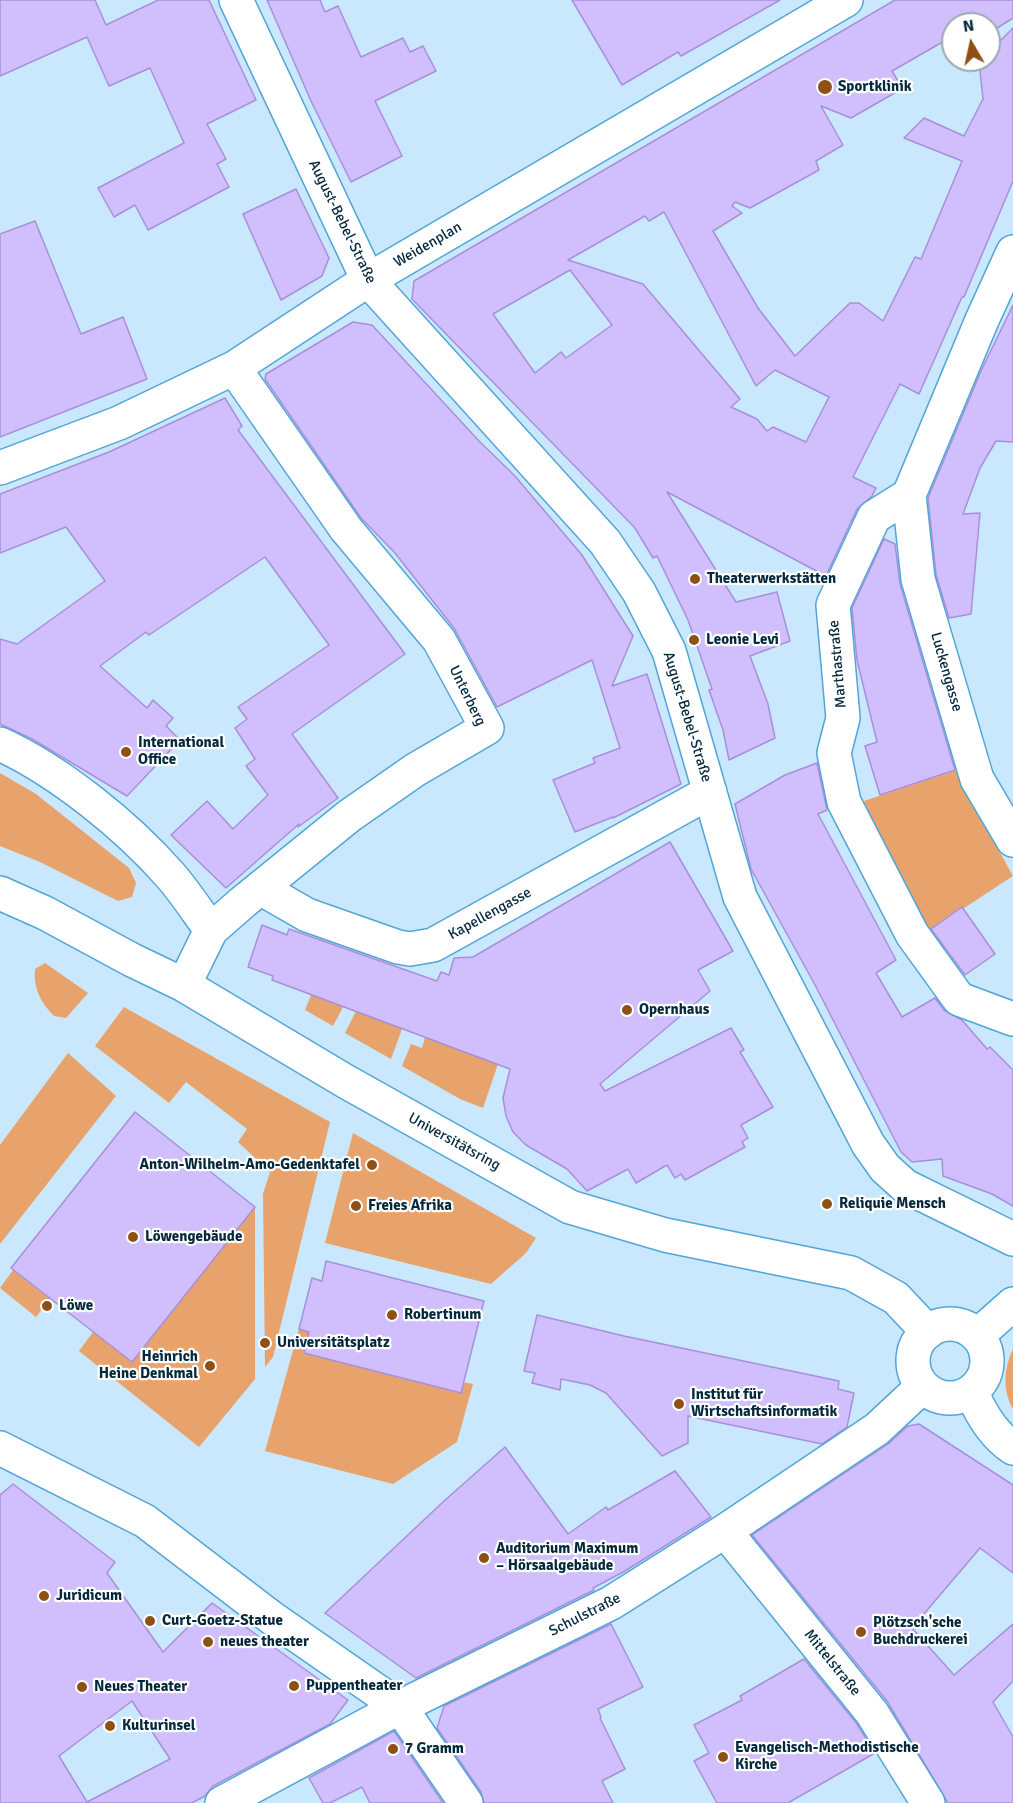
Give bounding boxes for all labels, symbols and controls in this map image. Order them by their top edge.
north arrow [941,12,1001,72]
text: N [961,15,976,37]
marker: Sportklinik [816,78,834,96]
place label: Sportklinik [838,78,912,96]
street label: August-Bebel-Straße [304,157,380,287]
street label: Weidenplan [391,218,465,272]
place label: Theaterwerkstätten [707,570,836,588]
marker: Theaterwerkstätten [688,572,702,586]
street label: Marthastraße [825,619,851,709]
street label: Luckengasse [926,630,966,714]
place label: Leonie Levi [706,631,779,649]
marker: Leonie Levi [687,633,701,647]
street label: August-Bebel-Straße [659,650,715,784]
street label: Unterberg [445,663,489,729]
place label: International Office [138,734,224,769]
marker: International Office [119,745,133,759]
street label: Kapellengasse [445,884,535,944]
place label: Opernhaus [639,1001,709,1019]
marker: Opernhaus [620,1003,634,1017]
street label: Universitätsring [405,1109,503,1175]
place label: Anton-Wilhelm-Amo-Gedenktafel [139,1156,360,1174]
marker: Anton-Wilhelm-Amo-Gedenktafel [365,1158,379,1172]
place label: Reliquie Mensch [839,1195,946,1213]
place label: Freies Afrika [368,1197,452,1215]
marker: Reliquie Mensch [820,1197,834,1211]
marker: Freies Afrika [349,1199,363,1213]
place label: Löwengebäude [145,1228,242,1246]
marker: Löwengebäude [126,1230,140,1244]
place label: Löwe [59,1297,93,1315]
marker: Löwe [40,1299,54,1313]
place label: Robertinum [404,1306,481,1324]
marker: Robertinum [385,1308,399,1322]
place label: Universitätsplatz [277,1334,390,1352]
marker: Universitätsplatz [258,1336,272,1350]
place label: Heinrich Heine Denkmal [99,1348,198,1383]
marker: Heinrich Heine Denkmal [203,1359,217,1373]
place label: Institut für Wirtschaftsinformatik [691,1386,837,1421]
marker: Institut für Wirtschaftsinformatik [672,1397,686,1411]
place label: Auditorium Maximum – Hörsaalgebäude [496,1540,638,1575]
marker: Auditorium Maximum – Hörsaalgebäude [477,1551,491,1565]
place label: Juridicum [56,1587,122,1605]
marker: Juridicum [37,1589,51,1603]
street label: Schulstraße [546,1589,624,1641]
place label: Curt-Goetz-Statue [162,1612,283,1630]
marker: Curt-Goetz-Statue [143,1614,157,1628]
place label: Plötzsch'sche Buchdruckerei [873,1614,968,1649]
marker: Plötzsch'sche Buchdruckerei [854,1625,868,1639]
street label: Mittelstraße [800,1626,864,1700]
place label: neues theater [220,1633,309,1651]
marker: neues theater [201,1635,215,1649]
place label: Puppentheater [306,1677,402,1695]
place label: Neues Theater [94,1678,187,1696]
marker: Puppentheater [287,1679,301,1693]
marker: Neues Theater [75,1680,89,1694]
place label: Kulturinsel [122,1717,195,1735]
marker: Kulturinsel [103,1719,117,1733]
place label: Evangelisch-Methodistische Kirche [735,1739,919,1774]
place label: 7 Gramm [405,1740,464,1758]
marker: 7 Gramm [386,1742,400,1756]
marker: Evangelisch-Methodistische Kirche [716,1750,730,1764]

